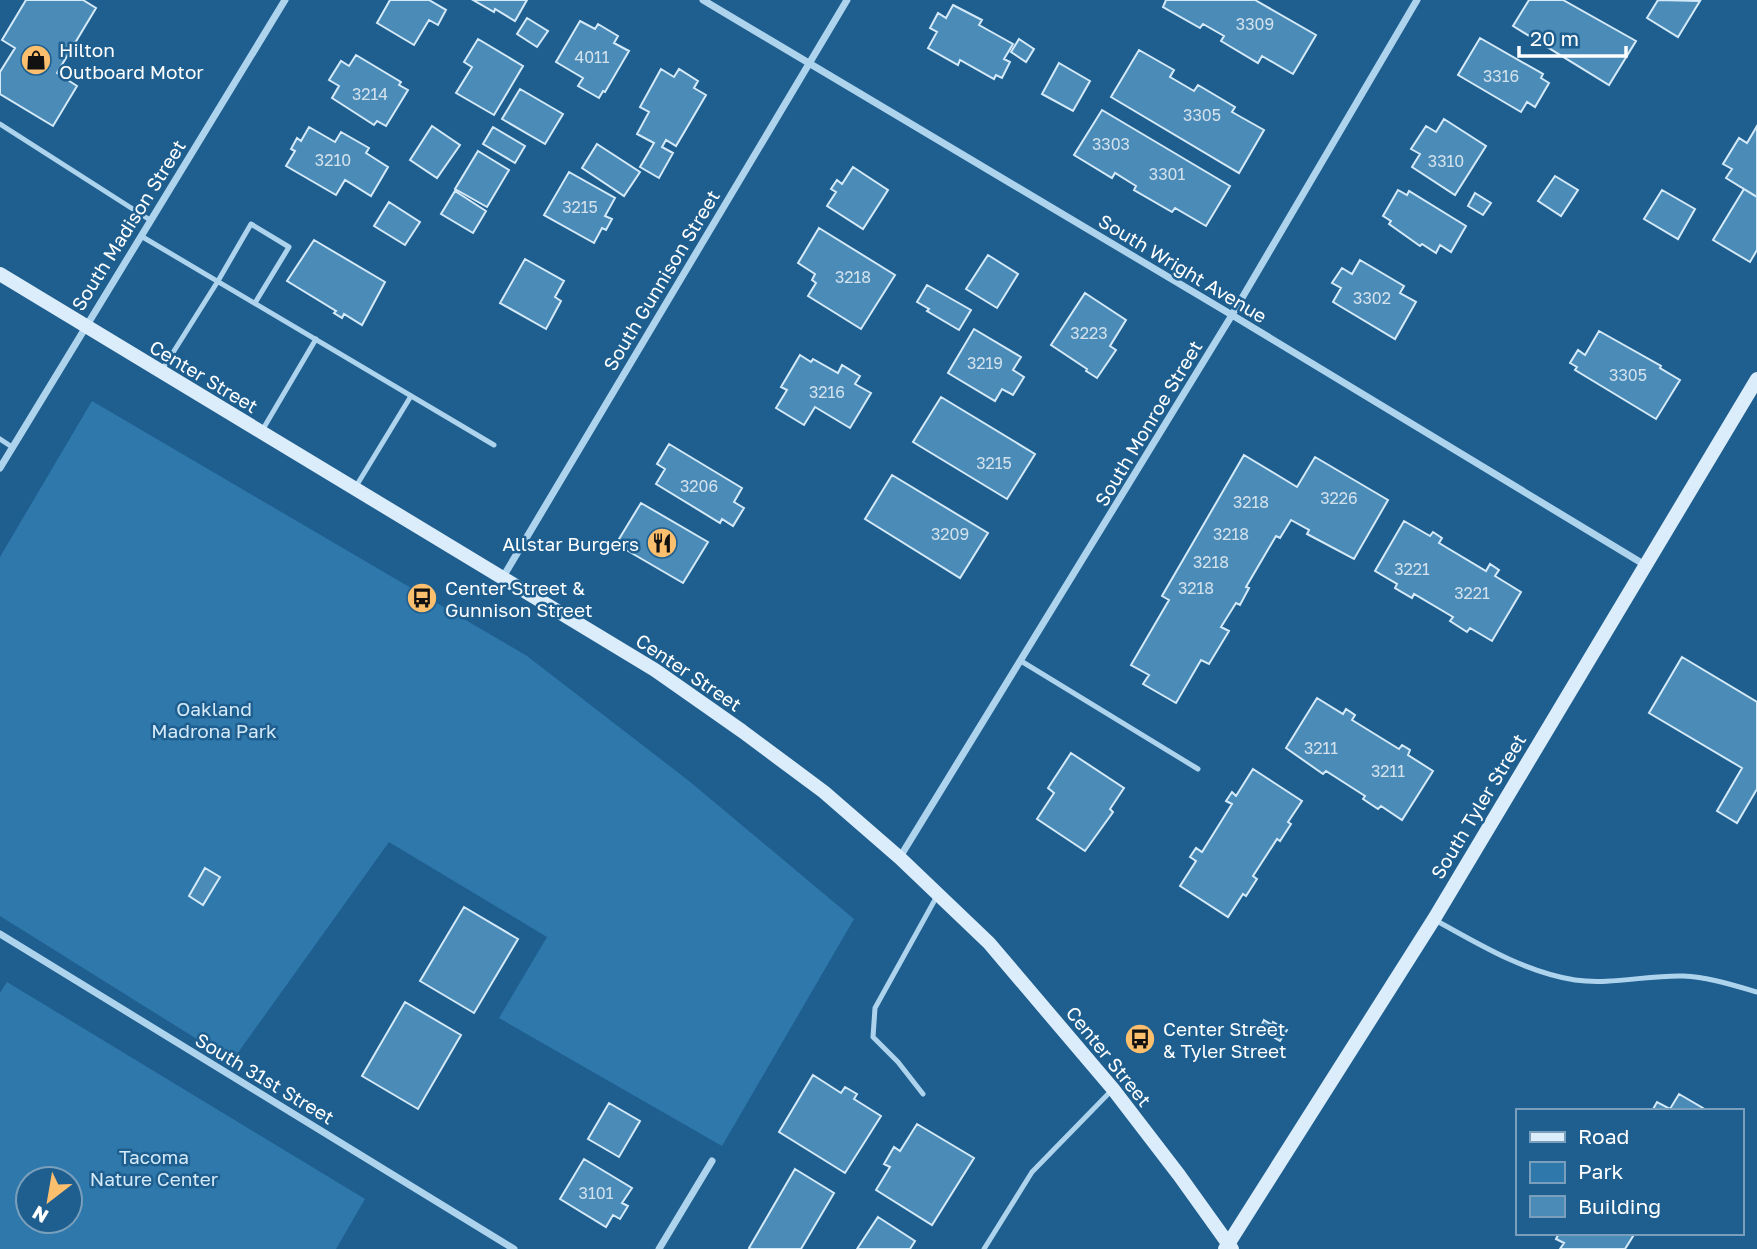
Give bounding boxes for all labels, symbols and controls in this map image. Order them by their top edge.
house number: 3309 [1236,14,1274,34]
scale bar [1519,14,1626,58]
text: 20 m [1530,25,1579,51]
place label: Hilton Outboard Motor [59,38,204,83]
shop icon: Hilton Outboard Motor [19,43,53,77]
house number: 4011 [574,47,610,67]
house number: 3316 [1483,66,1519,86]
house number: 3214 [352,84,388,104]
house number: 3305 [1183,105,1221,125]
house number: 3303 [1092,134,1130,154]
street label: South Madison Street [66,135,190,315]
house number: 3210 [315,150,351,170]
house number: 3310 [1428,151,1464,171]
house number: 3301 [1149,164,1185,184]
street label: South Gunnison Street [598,186,724,374]
house number: 3215 [562,197,598,217]
street label: South Wright Avenue [1095,209,1271,327]
house number: 3218 [835,267,871,287]
house number: 3302 [1353,288,1391,308]
house number: 3223 [1070,323,1108,343]
street label: Center Street [146,335,262,417]
street label: South Monroe Street [1089,336,1207,510]
house number: 3219 [967,353,1003,373]
house number: 3305 [1609,365,1647,385]
house number: 3216 [809,382,845,402]
house number: 3215 [976,453,1012,473]
house number: 3206 [680,476,718,496]
house number: 3226 [1320,488,1358,508]
house number: 3218 [1233,492,1269,512]
house number: 3209 [931,524,969,544]
house number: 3218 [1213,524,1249,544]
restaurant icon: Allstar Burgers [645,526,679,560]
place label: Allstar Burgers [502,532,639,555]
house number: 3218 [1193,552,1229,572]
house number: 3221 [1394,559,1430,579]
place label: Center Street & Gunnison Street [445,576,593,621]
house number: 3218 [1178,578,1214,598]
bus stop icon: Center Street & Gunnison Street [405,581,439,615]
house number: 3221 [1454,583,1490,603]
street label: Center Street [632,628,746,716]
park label: Oakland Madrona Park [151,697,277,742]
street label: South Tyler Street [1426,729,1530,883]
house number: 3211 [1304,738,1338,758]
house number: 3211 [1371,761,1405,781]
street label: Center Street [1062,1001,1156,1111]
place label: Center Street & Tyler Street [1163,1017,1287,1062]
bus stop icon: Center Street & Tyler Street [1123,1022,1157,1056]
street label: South 31st Street [191,1027,339,1129]
legend [1516,1109,1743,1235]
text: Road [1578,1123,1629,1149]
park label: Tacoma Nature Center [90,1145,219,1190]
text: Park [1578,1158,1624,1184]
north arrow [14,1165,84,1235]
house number: 3101 [579,1183,614,1203]
text: Building [1578,1193,1661,1219]
text: N [28,1201,52,1229]

